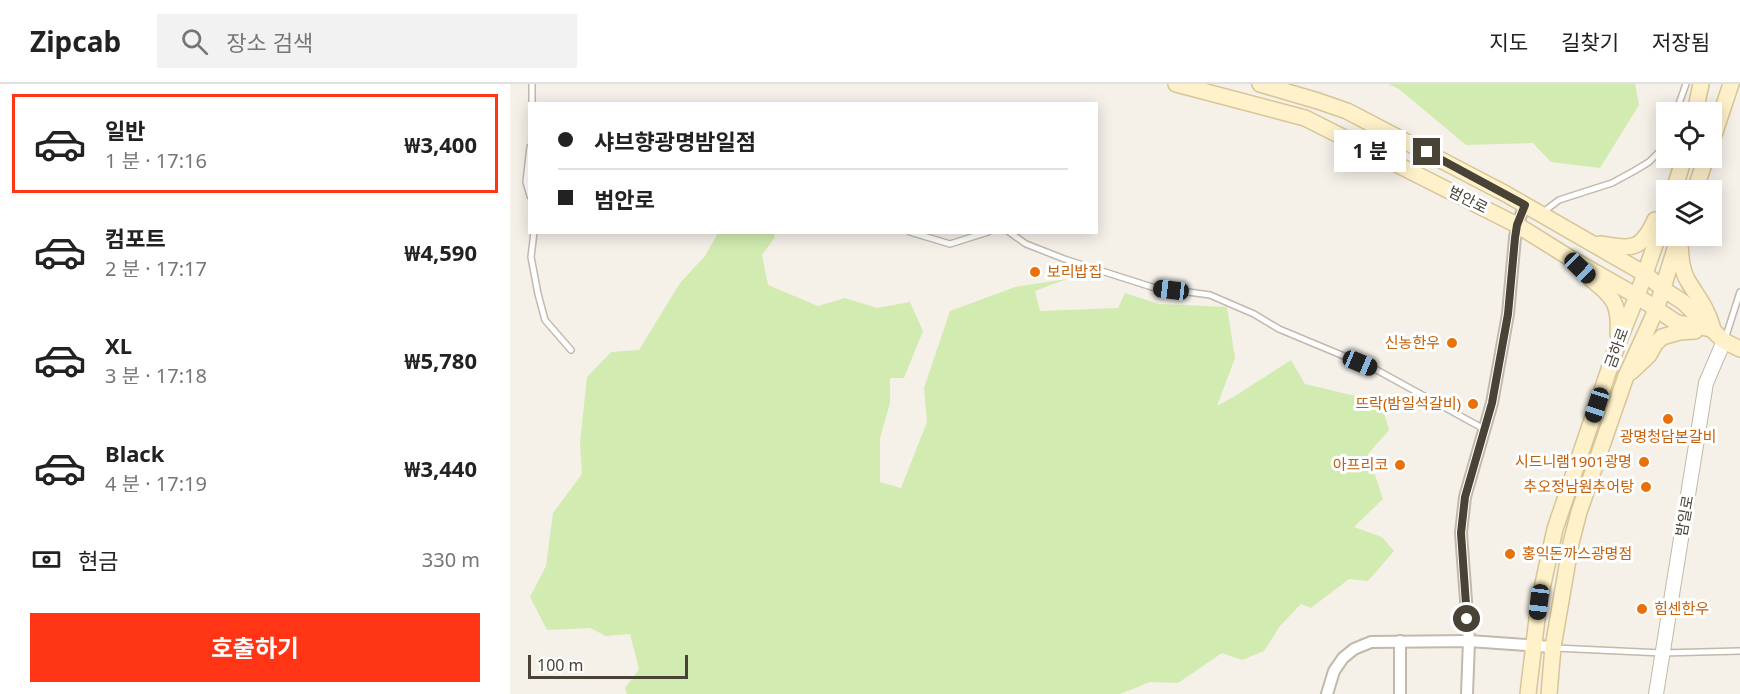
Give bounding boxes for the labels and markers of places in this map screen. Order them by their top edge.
place label: 보리밥집 [1047,261,1102,281]
marker: 보리밥집 [1028,265,1042,279]
place label: 신농한우 [1385,332,1440,352]
marker: 신농한우 [1445,336,1459,350]
place label: 뜨락(밤일석갈비) [1355,393,1461,413]
marker: 뜨락(밤일석갈비) [1466,397,1480,411]
marker: 광명청담본갈비 [1661,412,1675,426]
place label: 광명청담본갈비 [1620,426,1716,446]
place label: 시드니램1901광명 [1515,451,1632,471]
place label: 아프리코 [1333,454,1388,474]
marker: 시드니램1901광명 [1637,455,1651,469]
marker: 아프리코 [1393,458,1407,472]
place label: 추오정남원추어탕 [1524,476,1634,496]
marker: 추오정남원추어탕 [1639,480,1653,494]
place label: 홍익돈까스광명점 [1522,543,1632,563]
marker: 홍익돈까스광명점 [1503,547,1517,561]
place label: 힘센한우 [1654,598,1709,618]
marker: 힘센한우 [1635,602,1649,616]

